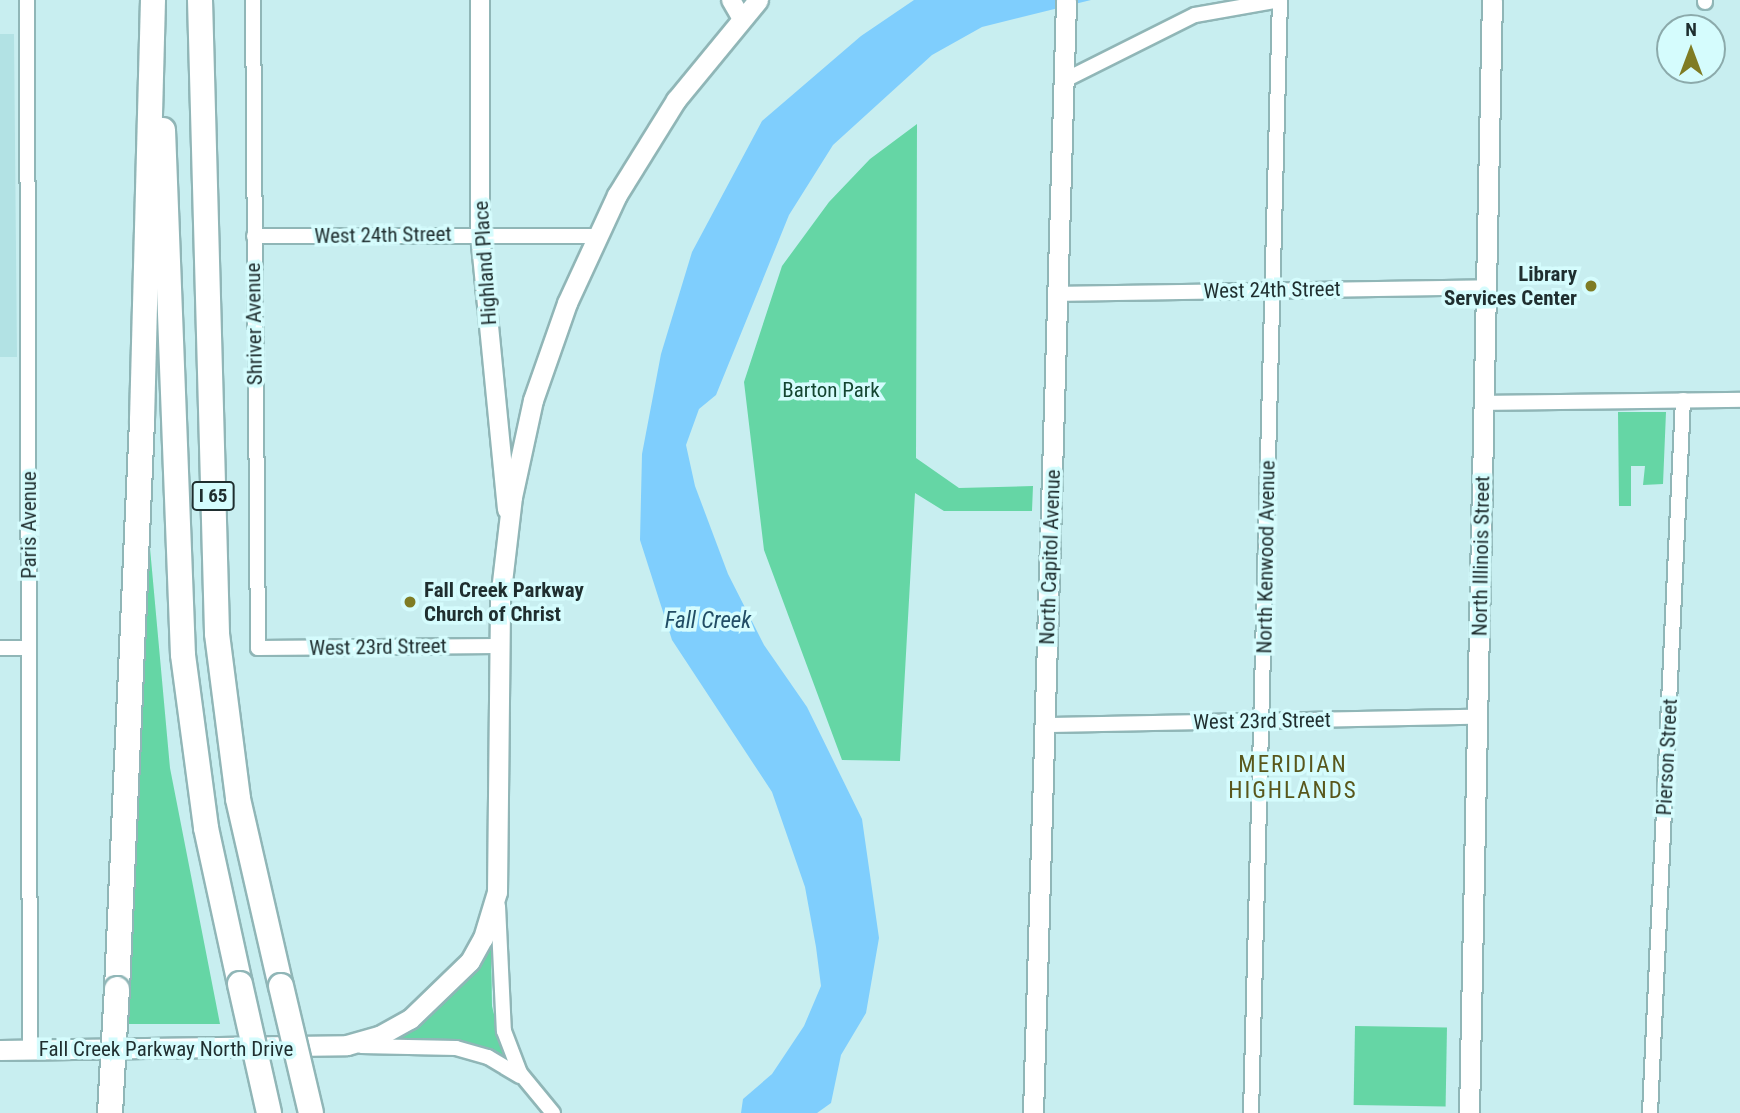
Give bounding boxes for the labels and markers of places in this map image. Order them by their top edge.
place label: Library Services Center [1444,261,1577,311]
marker: Library Services Center [1583,278,1599,294]
place label: Fall Creek Parkway Church of Christ [424,577,584,627]
marker: Fall Creek Parkway Church of Christ [402,594,418,610]

